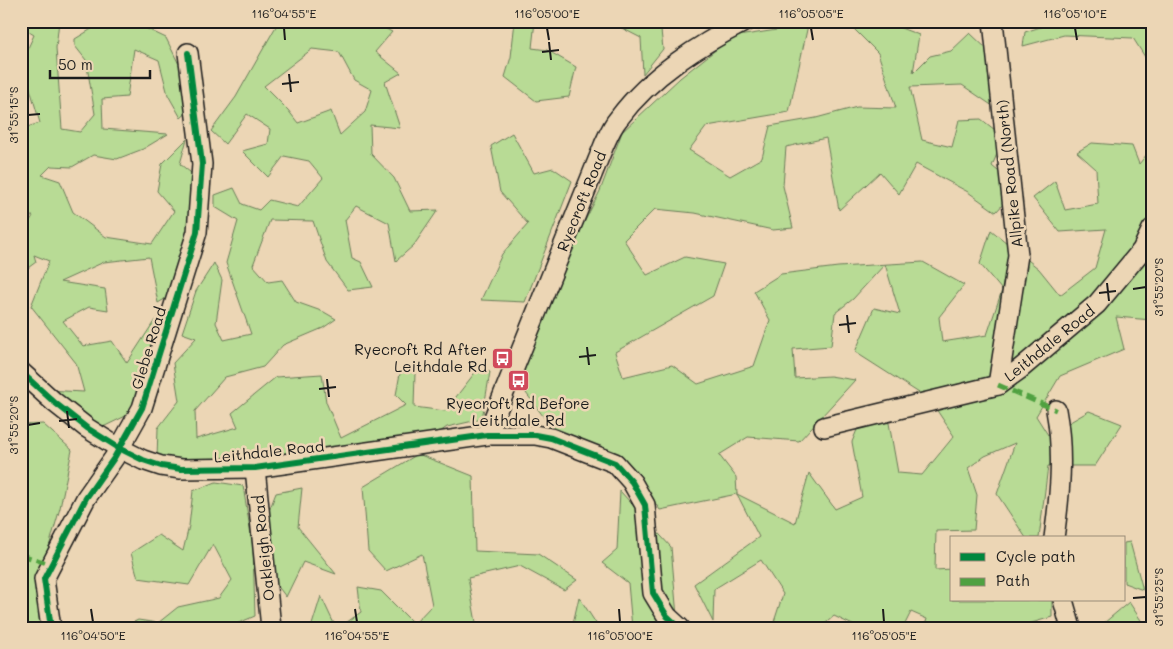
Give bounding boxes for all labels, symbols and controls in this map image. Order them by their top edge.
text: 116°04'55"E [252,5,317,21]
text: 116°05'00"E [514,5,580,21]
text: 116°05'05"E [778,5,844,21]
text: 116°05'10"E [1043,5,1107,21]
scale bar [50,48,150,80]
text: 50 m [58,54,93,74]
text: 31°55'15"S [5,86,21,144]
street label: Allpike Road (North) [991,99,1027,249]
street label: Ryecroft Road [552,148,610,254]
text: 31°55'20"S [1150,257,1166,316]
street label: Leithdale Road [1000,300,1098,386]
street label: Glebe Road [126,304,170,392]
place label: Ryecroft Rd After Leithdale Rd [354,339,487,376]
bus stop icon: Ryecroft Rd After Leithdale Rd [491,346,515,370]
bus stop icon: Ryecroft Rd Before Leithdale Rd [506,368,530,392]
place label: Ryecroft Rd Before Leithdale Rd [446,393,590,430]
text: 31°55'20"S [5,395,21,454]
street label: Leithdale Road [213,435,325,467]
street label: Oakleigh Road [248,494,278,602]
legend [950,536,1126,602]
text: Cycle path [996,546,1075,566]
text: 31°55'25"S [1150,568,1166,626]
text: Path [996,570,1030,590]
text: 116°04'50"E [60,627,126,643]
text: 116°04'55"E [325,627,390,643]
text: 116°05'00"E [587,627,653,643]
text: 116°05'05"E [851,627,917,643]

